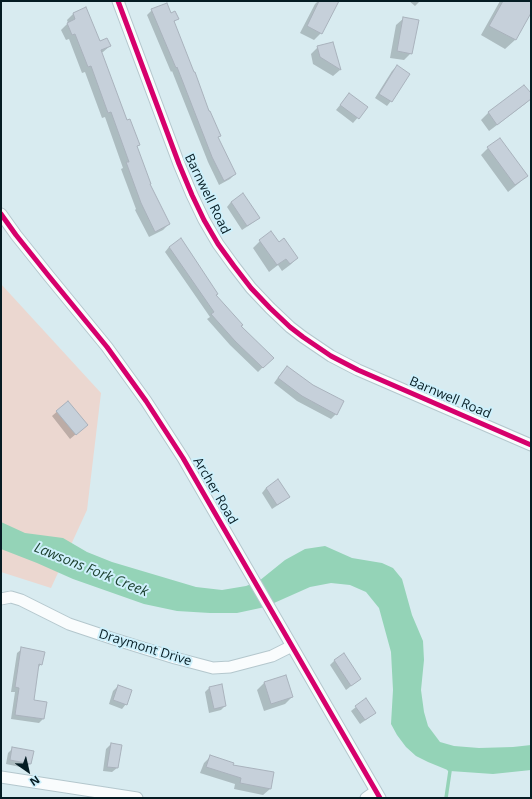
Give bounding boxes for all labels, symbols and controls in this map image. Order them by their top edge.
street label: Barnwell Road [181,151,233,237]
street label: Barnwell Road [407,374,493,422]
street label: Archer Road [190,455,240,527]
water label: Lawsons Fork Creek [32,539,150,601]
street label: Draymont Drive [97,626,193,670]
north arrow [8,751,48,791]
text: N [27,773,43,790]

